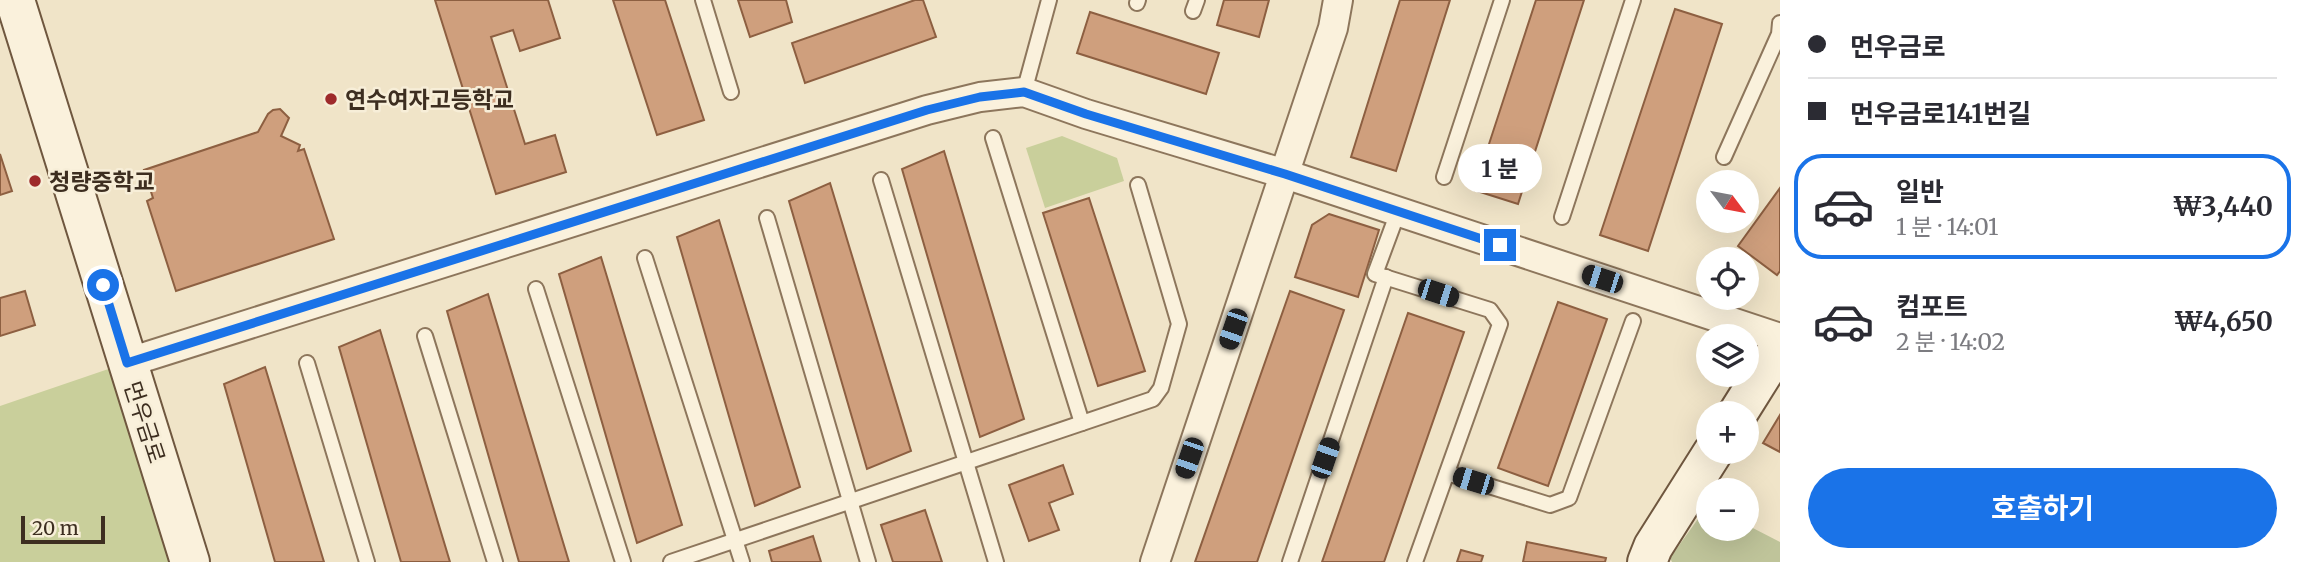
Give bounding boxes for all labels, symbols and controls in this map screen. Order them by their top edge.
text: 먼우금로 [1850,30,1946,63]
place label: 연수여자고등학교 [345,85,514,114]
marker: 연수여자고등학교 [323,91,339,107]
text: 먼우금로141번길 [1850,97,2031,130]
callout: 1 분 [1458,144,1542,192]
text: 1 분 [1481,154,1519,183]
place label: 청량중학교 [49,167,155,196]
north arrow [1696,170,1759,233]
map controls [1696,170,1759,541]
marker: 청량중학교 [27,173,43,189]
icon: car [1812,175,1875,238]
text: 일반 [1896,175,1944,208]
text: ₩3,440 [2173,190,2273,223]
text: 1 분 · 14:01 [1896,212,1998,241]
route end [1484,229,1516,261]
button: locate [1696,247,1759,310]
car [1579,263,1626,295]
route start [87,269,119,301]
car [1415,277,1462,309]
icon: car [1812,290,1875,353]
text: 컴포트 [1896,290,1968,323]
text: ₩4,650 [2174,305,2273,338]
car [1217,306,1250,352]
button: layers [1696,324,1759,387]
text: 2 분 · 14:02 [1896,327,2005,356]
street label: 먼우금로 [118,377,172,467]
button: + [1696,401,1759,464]
car [1173,435,1206,481]
car [1309,435,1342,481]
car [1450,465,1497,497]
button: 호출하기 [1808,468,2277,548]
button: − [1696,478,1759,541]
scale bar [21,513,105,545]
text: 20 m [32,516,79,540]

